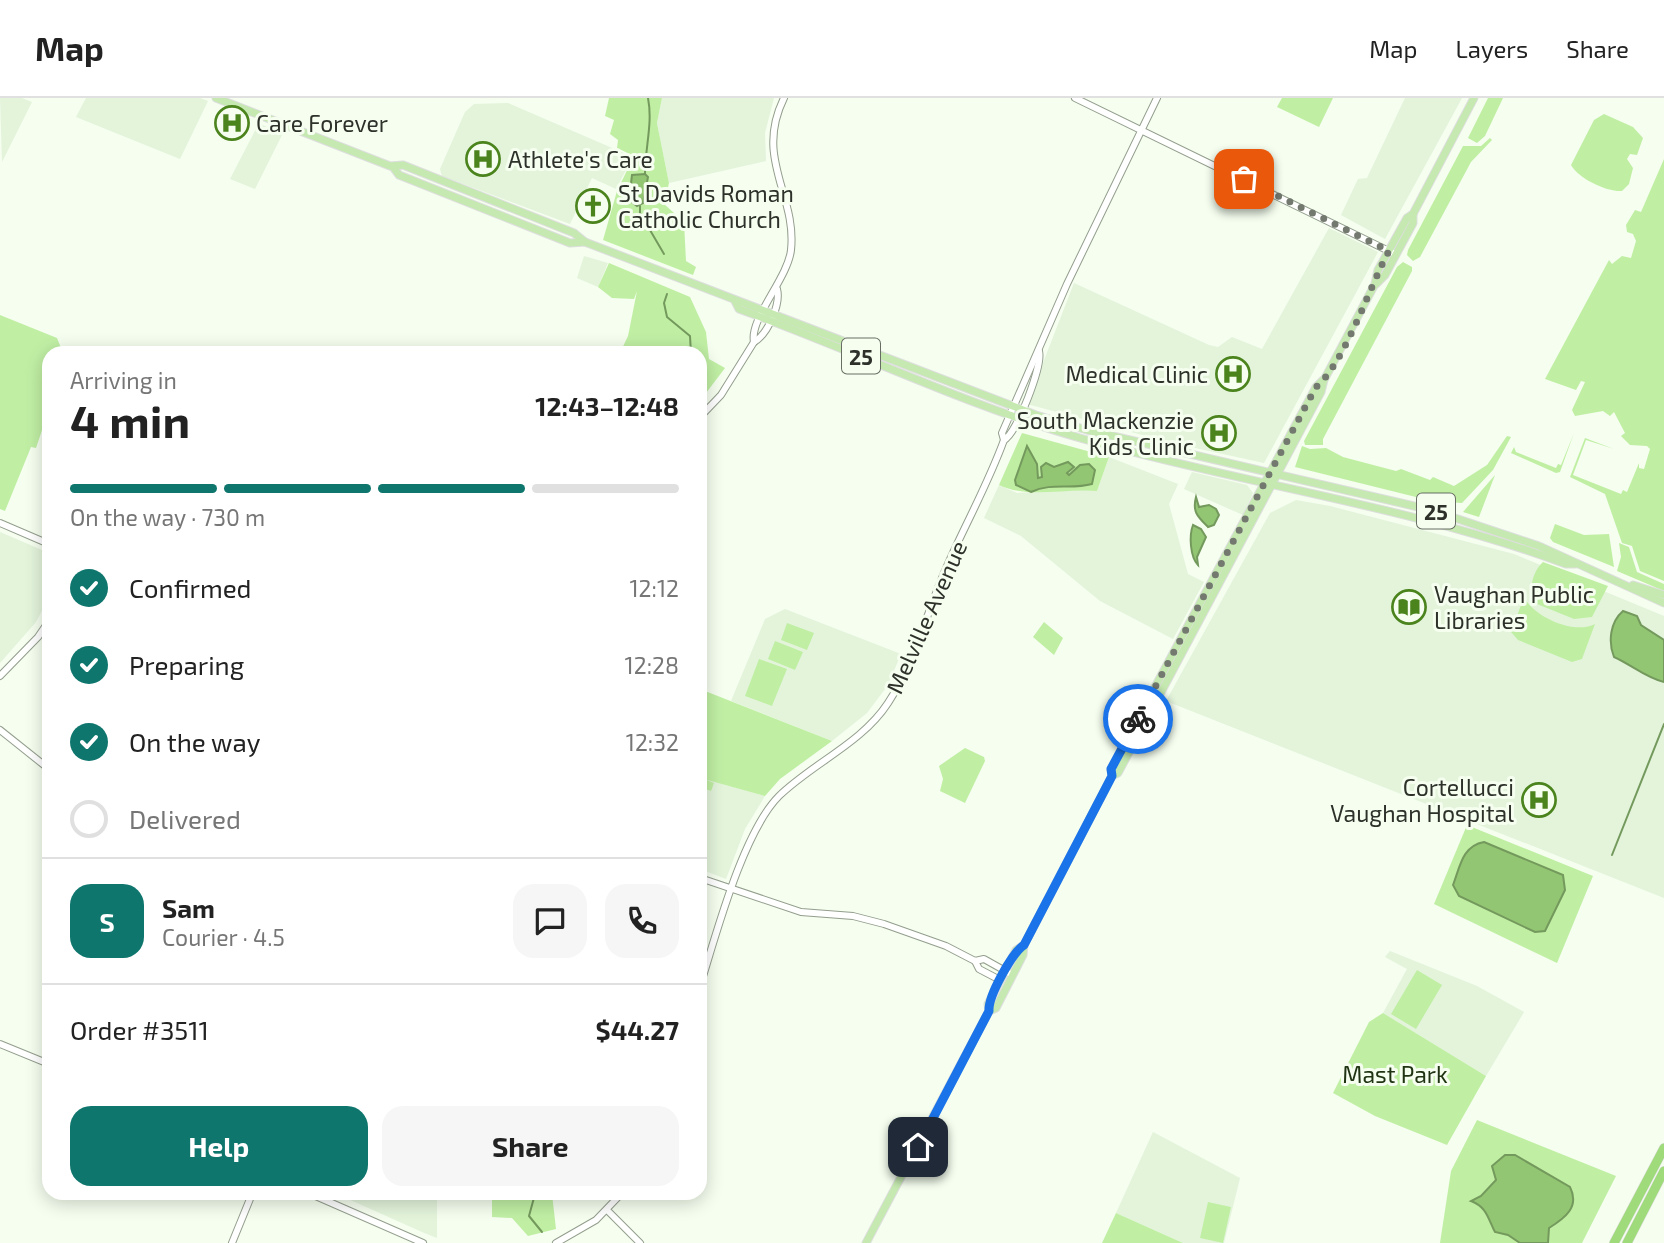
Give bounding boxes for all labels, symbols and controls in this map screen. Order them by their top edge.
text: Map [35,28,104,68]
text: Map [1369,34,1417,63]
text: Layers [1455,34,1528,63]
text: Share [1566,34,1629,63]
hospital icon: Care Forever [213,104,251,142]
place label: Care Forever [256,109,388,137]
hospital icon: Athlete's Care [464,140,502,178]
place label: Athlete's Care [508,145,653,173]
pin [1214,149,1274,209]
icon: bag [1225,160,1263,198]
place label: St Davids Roman Catholic Church [618,179,794,233]
church icon: St Davids Roman Catholic Church [574,187,612,225]
road number: 25 [842,338,880,374]
hospital icon: Medical Clinic [1214,355,1252,393]
place label: Medical Clinic [1065,360,1208,388]
text: Arriving in [70,366,177,394]
text: 12:43–12:48 [535,390,679,421]
text: 4 min [70,392,190,447]
place label: South Mackenzie Kids Clinic [1017,406,1194,460]
hospital icon: South Mackenzie Kids Clinic [1200,414,1238,452]
road number: 25 [1417,494,1455,528]
text: On the way · 730 m [70,503,265,531]
street label: Melville Avenue [880,536,972,698]
icon: check [70,569,108,607]
text: Confirmed [129,572,252,603]
text: 12:12 [629,574,679,602]
place label: Vaughan Public Libraries [1434,580,1594,634]
library icon: Vaughan Public Libraries [1390,588,1428,626]
icon: check [70,646,108,684]
text: Preparing [129,649,244,680]
text: 12:28 [625,651,679,679]
courier [1103,684,1173,754]
icon: bike [1119,700,1157,738]
icon: check [70,723,108,761]
text: On the way [129,726,260,757]
text: 12:32 [626,728,679,756]
place label: Cortellucci Vaughan Hospital [1330,773,1514,827]
hospital icon: Cortellucci Vaughan Hospital [1520,781,1558,819]
text: Delivered [129,803,241,834]
button: chat [513,884,587,958]
button: phone [605,884,679,958]
text: Sam [162,892,215,923]
text: S [99,906,115,937]
text: Courier · 4.5 [162,923,285,951]
text: Order #3511 [70,1014,209,1045]
text: $44.27 [596,1014,679,1045]
park label: Mast Park [1342,1060,1448,1088]
button: Help [70,1106,368,1186]
button: Share [382,1106,679,1186]
pin [888,1117,948,1177]
icon: home [899,1128,937,1166]

